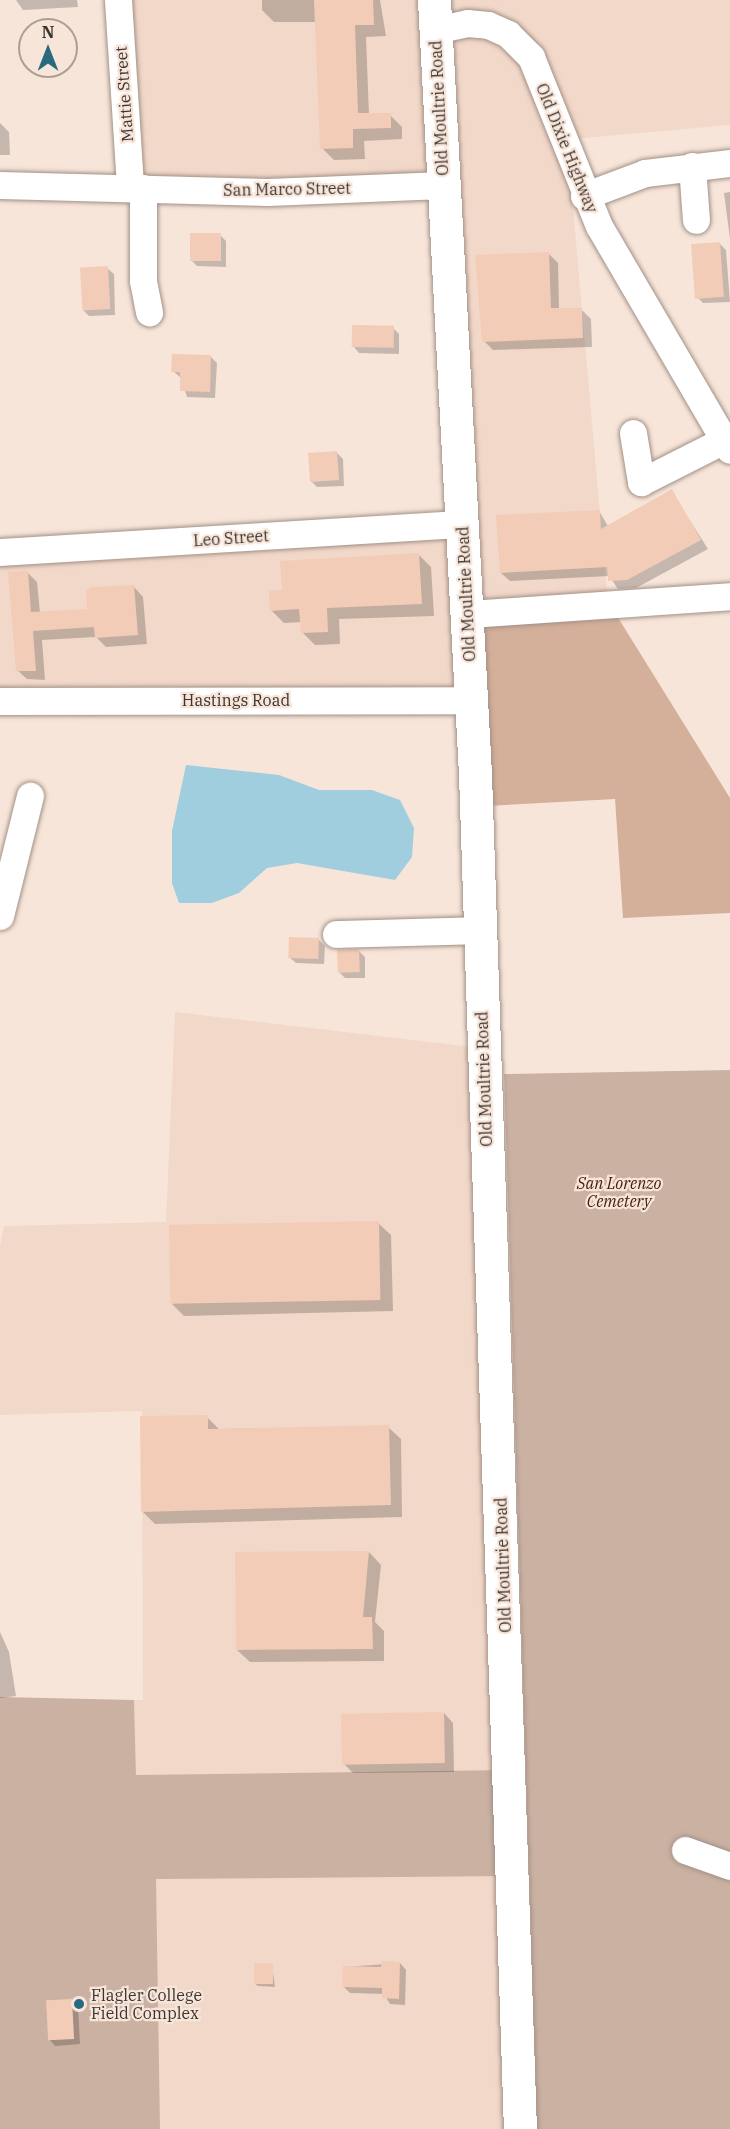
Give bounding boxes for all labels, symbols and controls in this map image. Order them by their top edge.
north arrow [18,18,78,78]
text: N [42,22,54,42]
street label: Old Moultrie Road [426,40,452,176]
street label: Mattie Street [111,45,137,143]
street label: Old Dixie Highway [532,80,602,216]
street label: San Marco Street [223,178,351,200]
street label: Leo Street [193,526,269,550]
street label: Old Moultrie Road [453,526,479,662]
street label: Hastings Road [182,690,290,710]
street label: Old Moultrie Road [472,1011,496,1147]
park label: San Lorenzo Cemetery [577,1173,661,1211]
street label: Old Moultrie Road [491,1497,515,1633]
place label: Flagler College Field Complex [91,1985,202,2023]
marker: Flagler College Field Complex [72,1997,86,2011]

